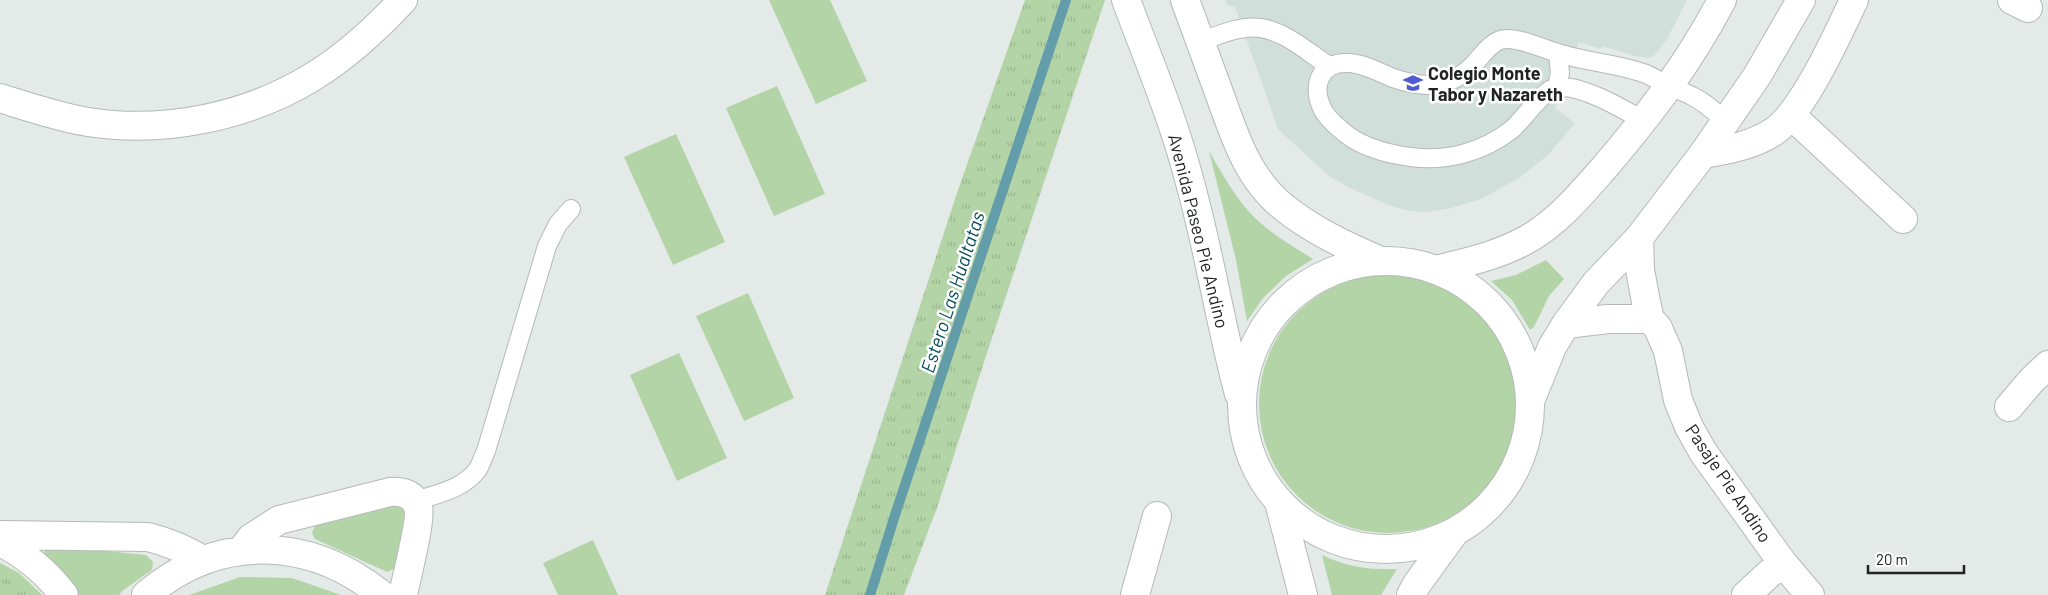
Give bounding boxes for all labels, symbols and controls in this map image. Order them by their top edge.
place label: Colegio Monte Tabor y Nazareth [1428,62,1563,105]
school or university icon: Colegio Monte Tabor y Nazareth [1402,72,1424,94]
street label: Avenida Paseo Pie Andino [1164,132,1234,330]
water label: Estero Las Hualtatas [915,208,989,375]
street label: Pasaje Pie Andino [1681,420,1777,546]
scale bar [1868,542,1964,574]
text: 20 m [1876,550,1908,568]

